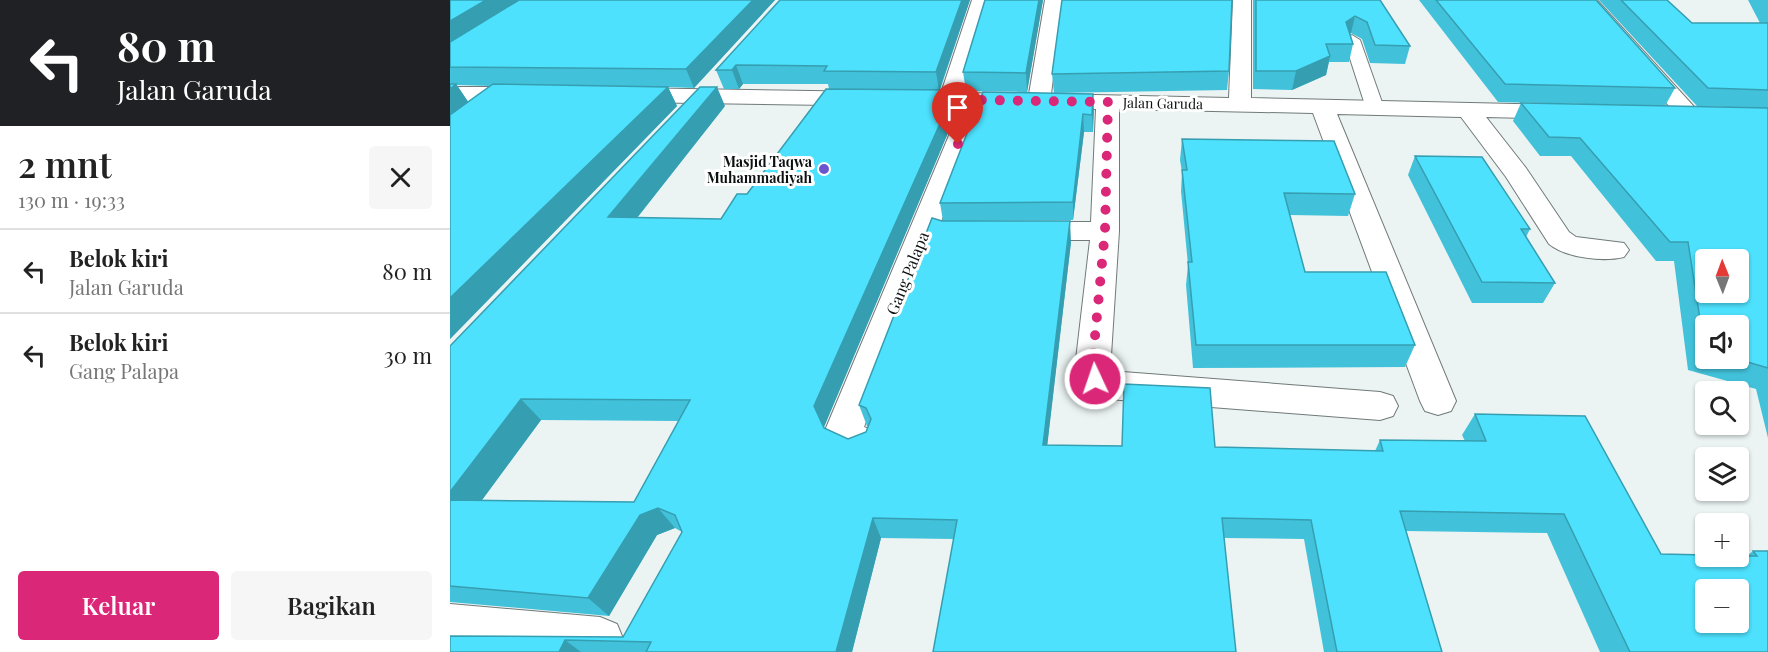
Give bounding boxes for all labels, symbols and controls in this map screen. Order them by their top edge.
text: 80 m [117,17,215,73]
icon: left [18,24,96,102]
text: Jalan Garuda [117,71,272,107]
pin [932,82,983,144]
icon: arrive [941,91,974,124]
street label: Jalan Garuda [1122,93,1203,113]
text: 2 mnt [18,139,112,187]
button: close [369,146,432,209]
place label: Masjid Taqwa Muhammadiyah [707,152,813,187]
marker: Masjid Taqwa Muhammadiyah [817,162,831,176]
text: 130 m · 19:33 [18,186,125,213]
street label: Gang Palapa [881,228,933,318]
text: Belok kiri [69,243,168,273]
north arrow [1695,249,1749,303]
map controls [1695,249,1749,633]
icon: left [18,255,51,288]
text: 80 m [382,256,432,286]
text: Jalan Garuda [69,273,184,300]
button: sound [1695,315,1749,369]
text: Belok kiri [69,327,168,357]
icon: left [18,339,51,372]
text: 30 m [384,340,432,370]
position arrow [1063,347,1127,411]
text: Gang Palapa [69,357,179,384]
button: search [1695,381,1749,435]
button: layers [1695,447,1749,501]
button: + [1695,513,1749,567]
button: Keluar [18,571,219,640]
button: Bagikan [231,571,432,640]
button: − [1695,579,1749,633]

